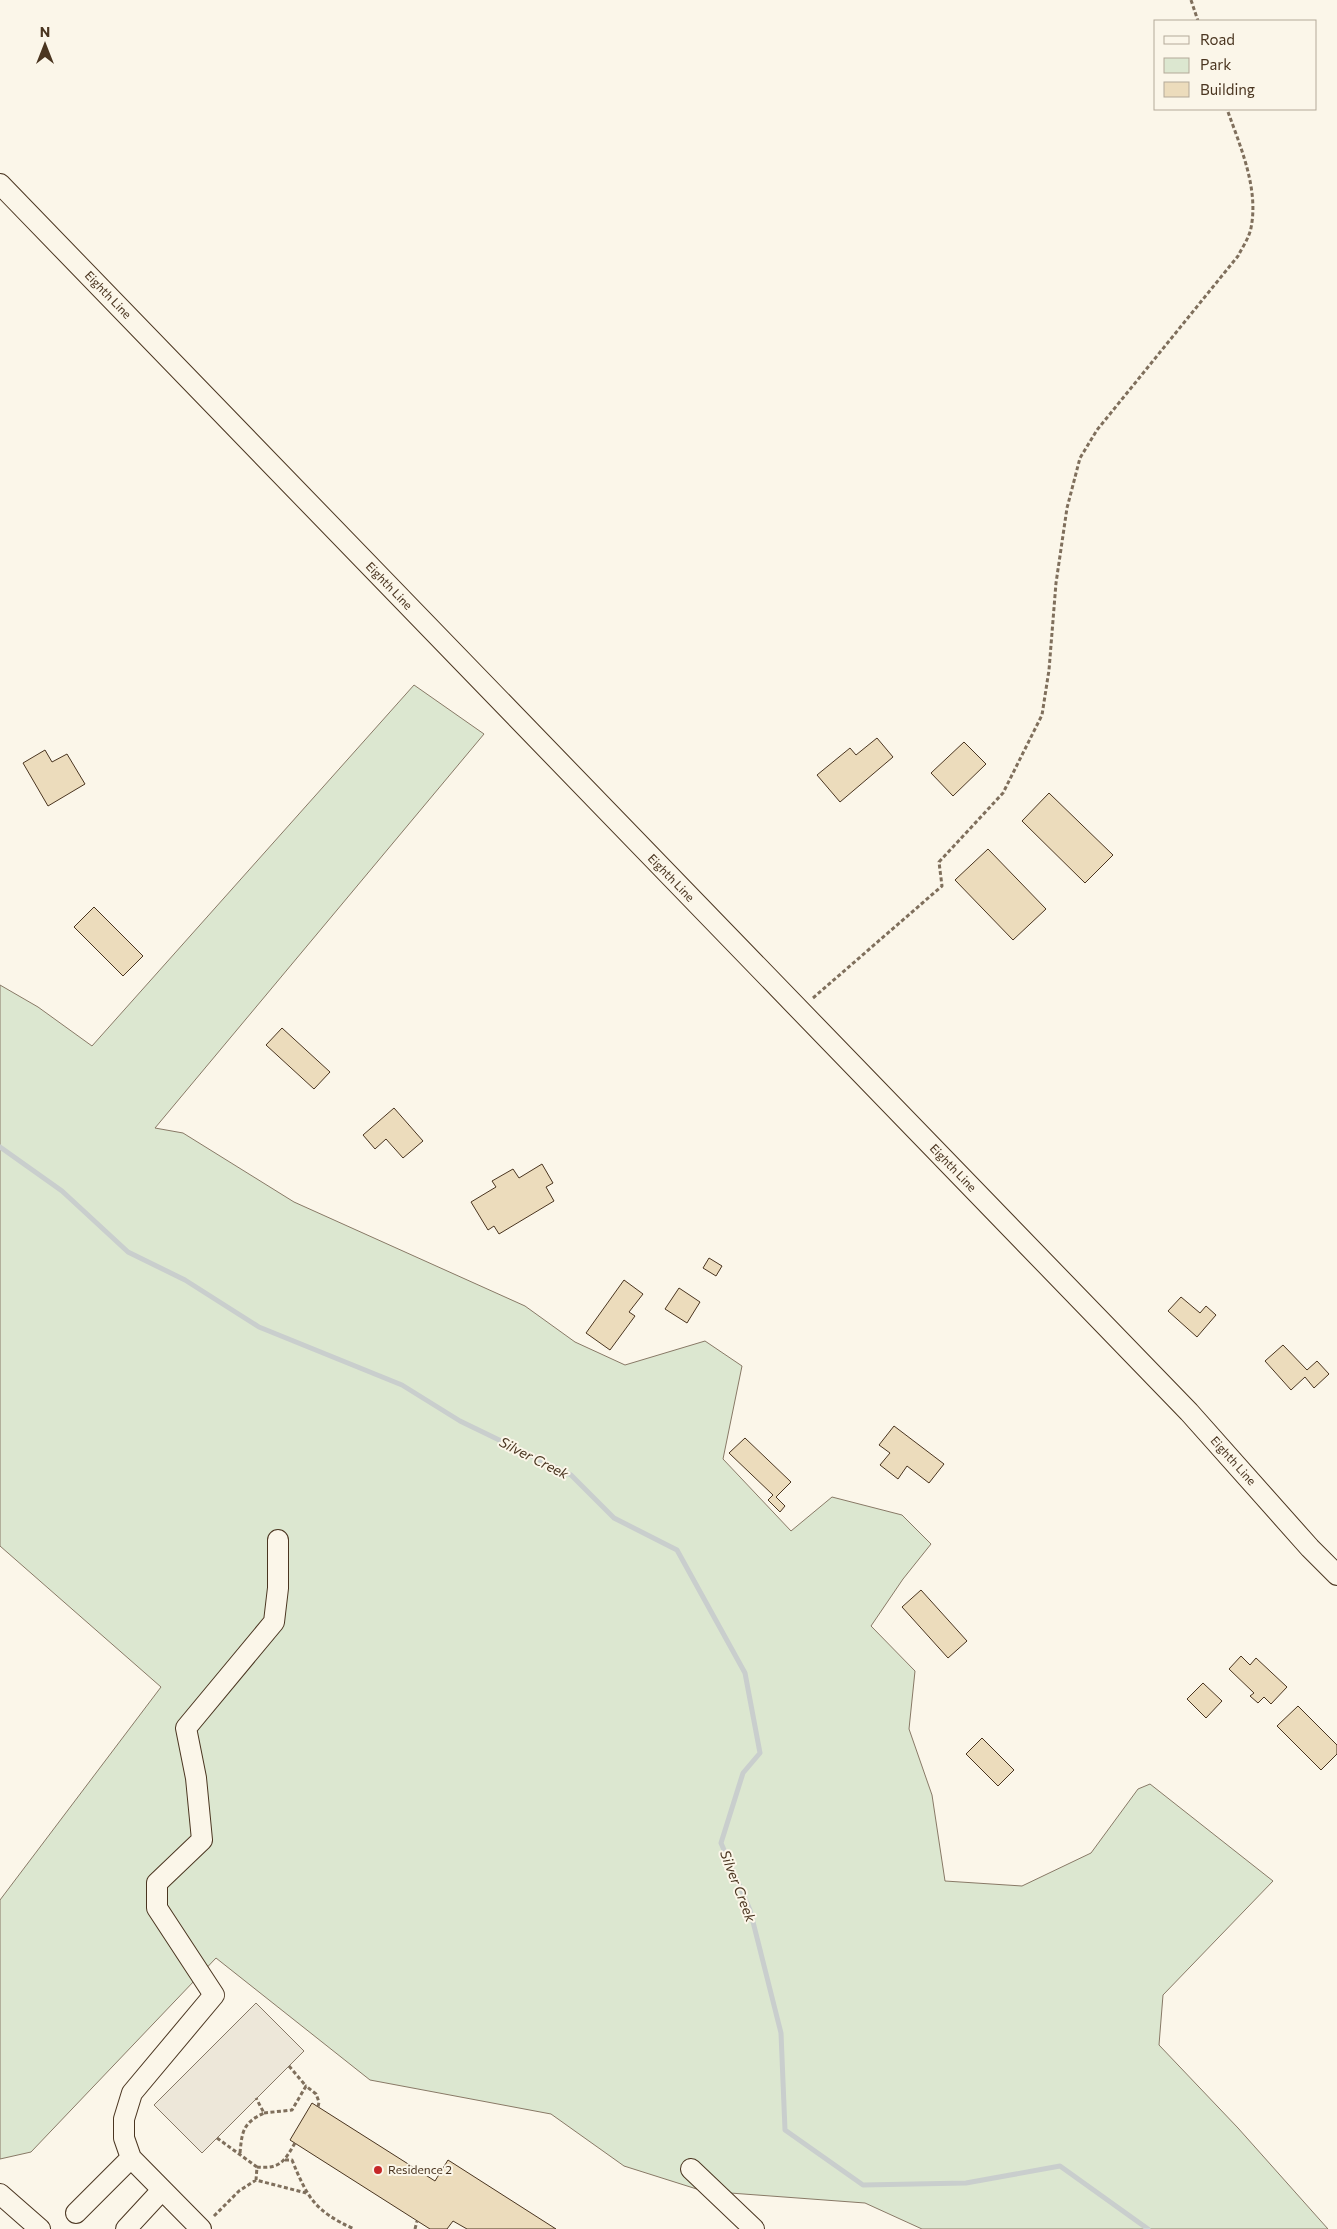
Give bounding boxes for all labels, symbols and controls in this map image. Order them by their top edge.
north arrow [20,20,70,70]
legend [1154,20,1317,110]
text: N [40,23,50,40]
text: Road [1200,30,1235,48]
text: Park [1200,55,1231,73]
text: Building [1200,80,1255,98]
street label: Eighth Line [83,268,135,321]
street label: Eighth Line [364,559,416,612]
street label: Eighth Line [646,851,698,904]
street label: Eighth Line [928,1141,980,1194]
water label: Silver Creek [497,1433,572,1482]
street label: Eighth Line [1208,1433,1259,1488]
water label: Silver Creek [717,1848,760,1924]
place label: Residence 2 [388,2162,452,2176]
marker: Residence 2 [372,2164,384,2176]

